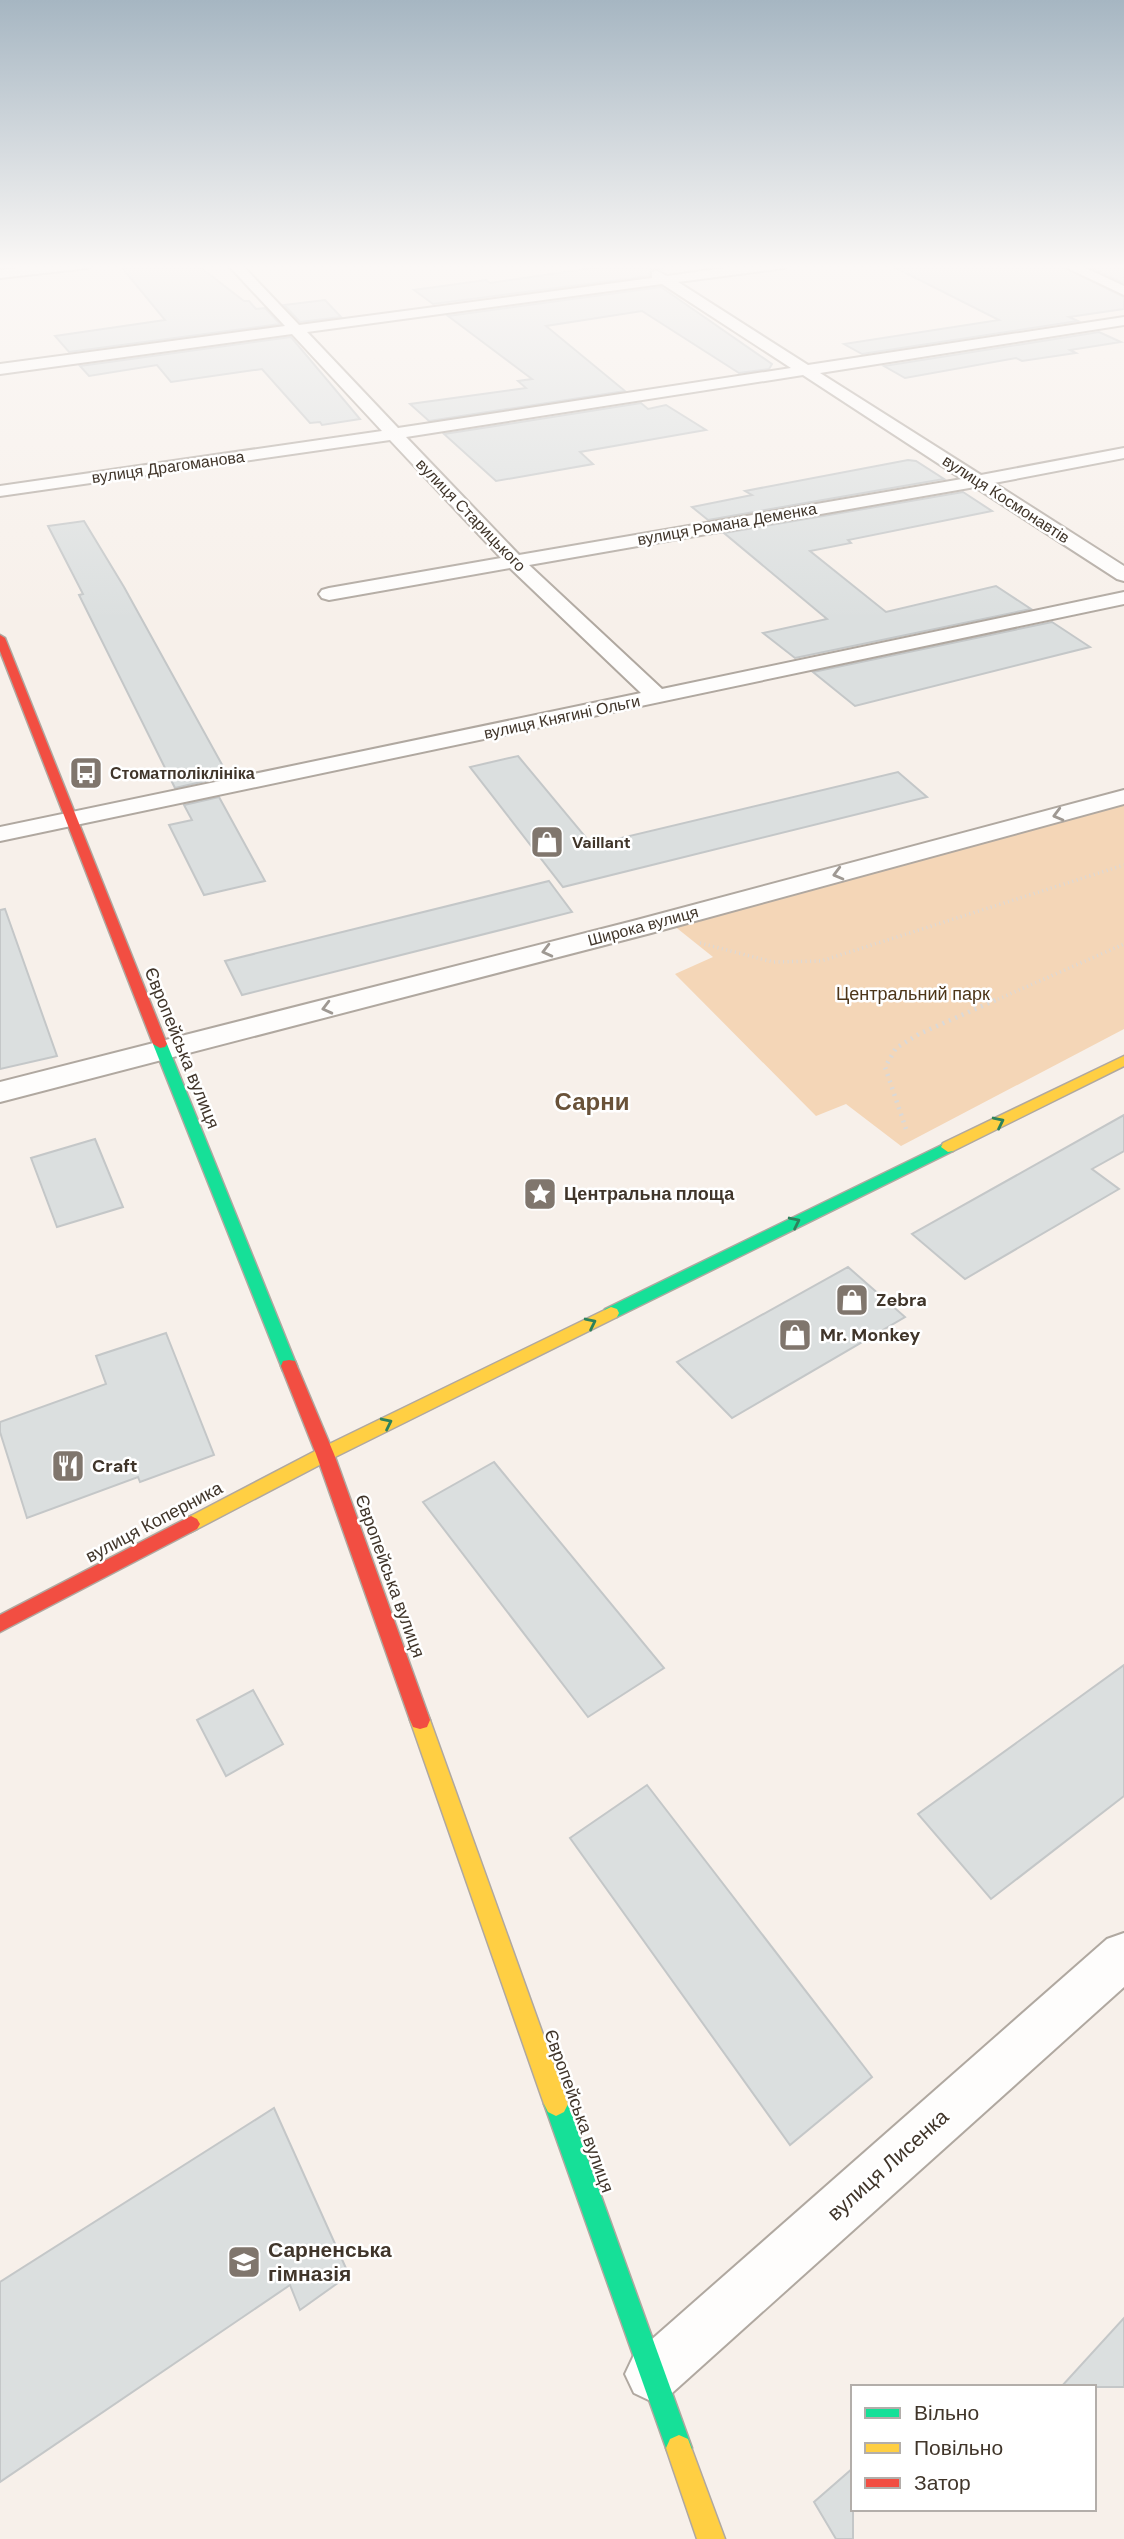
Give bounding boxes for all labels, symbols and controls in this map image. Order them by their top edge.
street label: вулиця Драгоманова [90,446,246,488]
street label: вулиця Космонавтів [938,450,1074,548]
street label: вулиця Старицького [411,454,531,576]
street label: вулиця Романа Деменка [636,498,818,550]
street label: вулиця Княгині Ольги [482,690,642,744]
bus stop icon: Стоматполіклініка [67,754,105,792]
place label: Стоматполіклініка [110,763,255,784]
one-way arrow [1052,807,1064,821]
shop icon: Vaillant [528,823,566,861]
place label: Vaillant [572,832,631,853]
one-way arrow [833,866,845,880]
street label: Широка вулиця [585,901,701,951]
one-way arrow [542,943,554,957]
street label: Європейська вулиця [139,964,225,1132]
park label: Центральний парк [836,982,990,1006]
one-way arrow [321,1000,333,1014]
district label: Сарни [555,1086,629,1117]
one-way arrow [992,1116,1004,1130]
place icon: Центральна площа [521,1175,559,1213]
place label: Центральна площа [564,1182,735,1206]
one-way arrow [788,1217,800,1231]
shop icon: Zebra [833,1281,871,1319]
place label: Zebra [876,1288,927,1312]
shop icon: Mr. Monkey [776,1316,814,1354]
one-way arrow [584,1317,596,1331]
place label: Mr. Monkey [820,1323,920,1347]
one-way arrow [380,1418,392,1432]
restaurant icon: Craft [49,1447,87,1485]
place label: Craft [92,1454,138,1478]
street label: вулиця Коперника [81,1475,227,1568]
street label: Європейська вулиця [349,1491,431,1661]
street label: Європейська вулиця [538,2026,620,2196]
street label: вулиця Лисенка [821,2103,955,2227]
place label: Сарненська гімназія [268,2236,392,2288]
school or university icon: Сарненська гімназія [225,2243,263,2281]
legend [851,2385,1096,2511]
text: Вільно [914,2399,979,2427]
text: Повільно [914,2434,1003,2462]
text: Затор [914,2469,971,2497]

